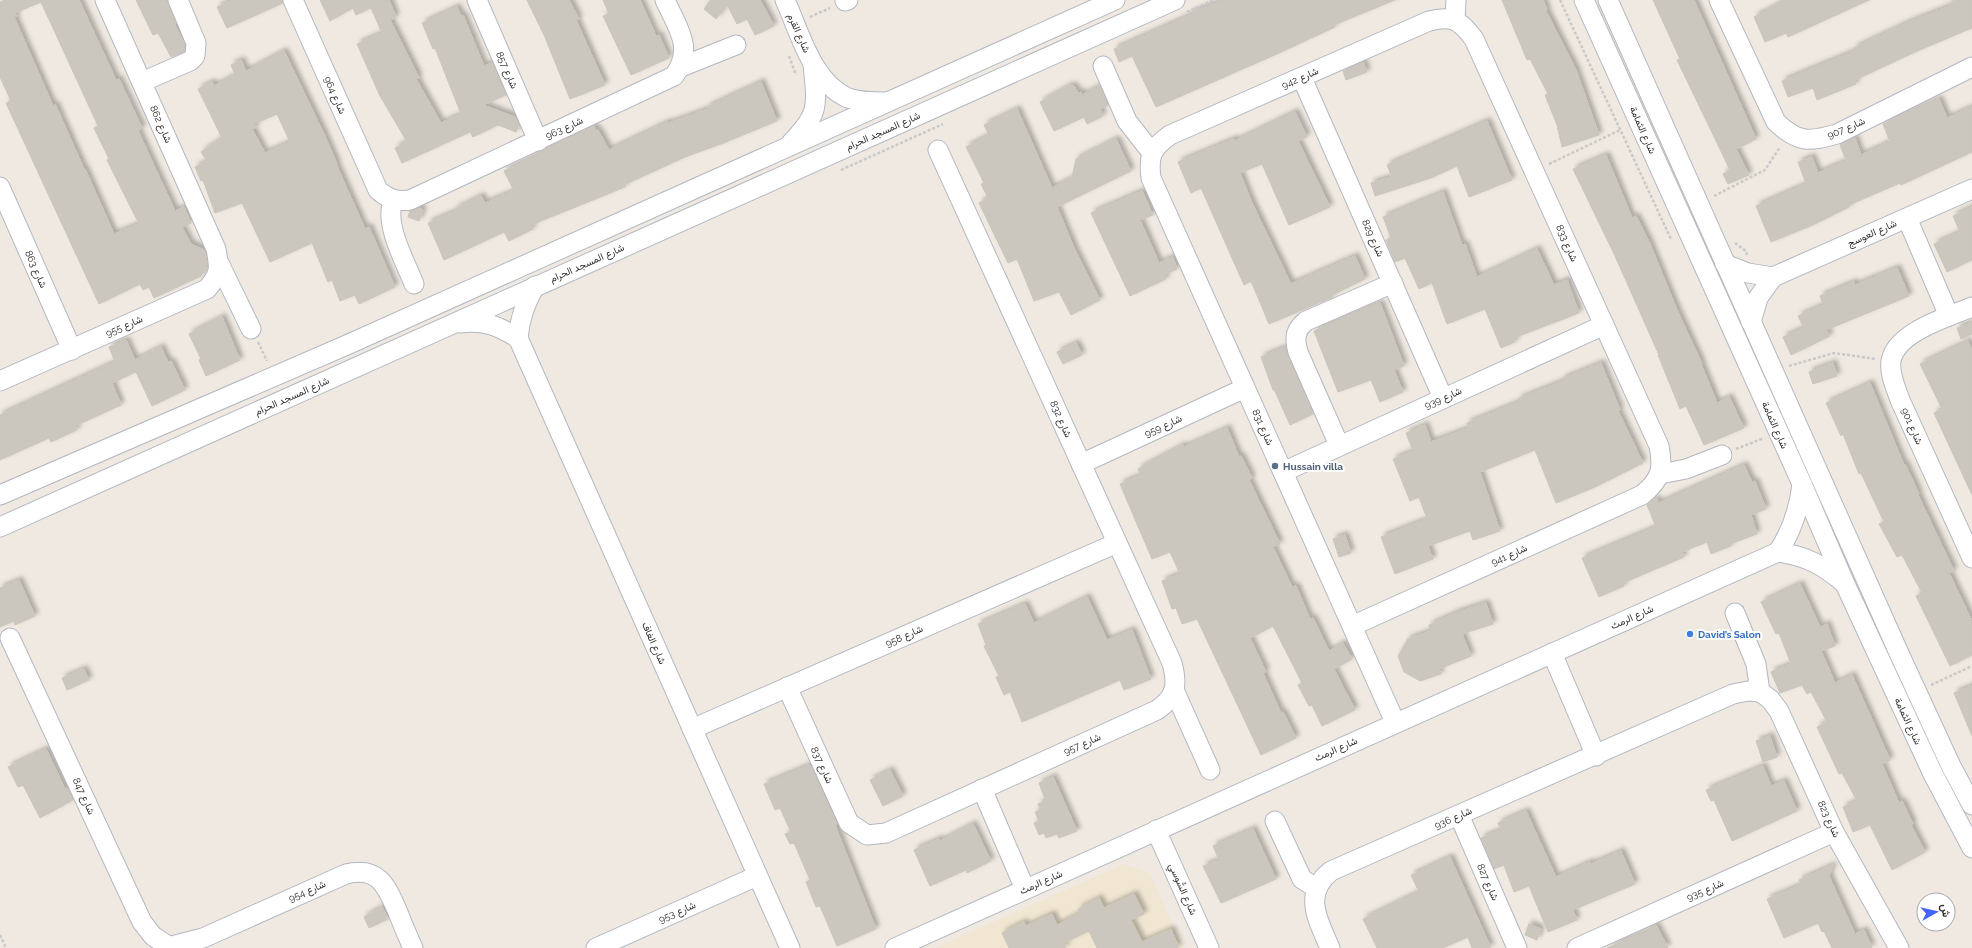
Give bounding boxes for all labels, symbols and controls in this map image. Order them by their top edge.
street label: شارع القرم [785,12,813,55]
street label: شارع 857 [493,50,520,91]
street label: شارع 942 [1280,65,1321,92]
street label: شارع 964 [321,74,348,116]
street label: شارع 862 [147,104,174,145]
street label: شارع الثمامة [1627,105,1658,156]
street label: شارع المسجد الحرام [844,110,922,153]
street label: شارع 963 [544,115,585,142]
street label: شارع 907 [1825,115,1867,142]
street label: شارع العوسج [1846,217,1899,250]
street label: شارع 829 [1359,218,1386,259]
street label: شارع 833 [1553,223,1580,264]
street label: شارع المسجد الحرام [548,242,626,285]
street label: شارع 863 [22,248,49,290]
street label: شارع 955 [104,313,145,340]
street label: شارع المسجد الحرام [253,375,331,418]
street label: شارع 939 [1423,385,1464,412]
street label: شارع 832 [1047,399,1074,440]
street label: شارع الثمامة [1759,400,1790,451]
street label: شارع 901 [1898,406,1925,447]
street label: شارع 831 [1249,407,1276,447]
street label: شارع 959 [1143,413,1184,440]
marker: Hussain villa [1270,461,1280,471]
place label: Hussain villa [1283,461,1343,472]
street label: شارع 941 [1489,542,1529,569]
street label: شارع الرمث [1609,603,1656,632]
street label: شارع الغاف [639,620,668,666]
street label: شارع 958 [884,623,925,650]
marker: David’s Salon [1685,629,1695,639]
place label: David’s Salon [1698,629,1761,640]
street label: شارع الثمامة [1891,696,1924,747]
street label: شارع 957 [1062,731,1103,758]
street label: شارع الرمث [1313,735,1360,764]
street label: شارع 837 [808,745,835,786]
street label: شارع 847 [70,776,97,817]
street label: شارع 823 [1815,799,1842,840]
street label: شارع 936 [1433,805,1474,832]
street label: شارع السُّوسي [1164,862,1199,918]
street label: شارع 827 [1474,862,1501,903]
street label: شارع الرمث [1018,868,1065,897]
street label: شارع 935 [1685,877,1726,904]
street label: شارع 954 [287,878,328,905]
north arrow [1916,892,1956,932]
street label: شارع 953 [657,899,698,926]
text: ش [1938,903,1953,918]

